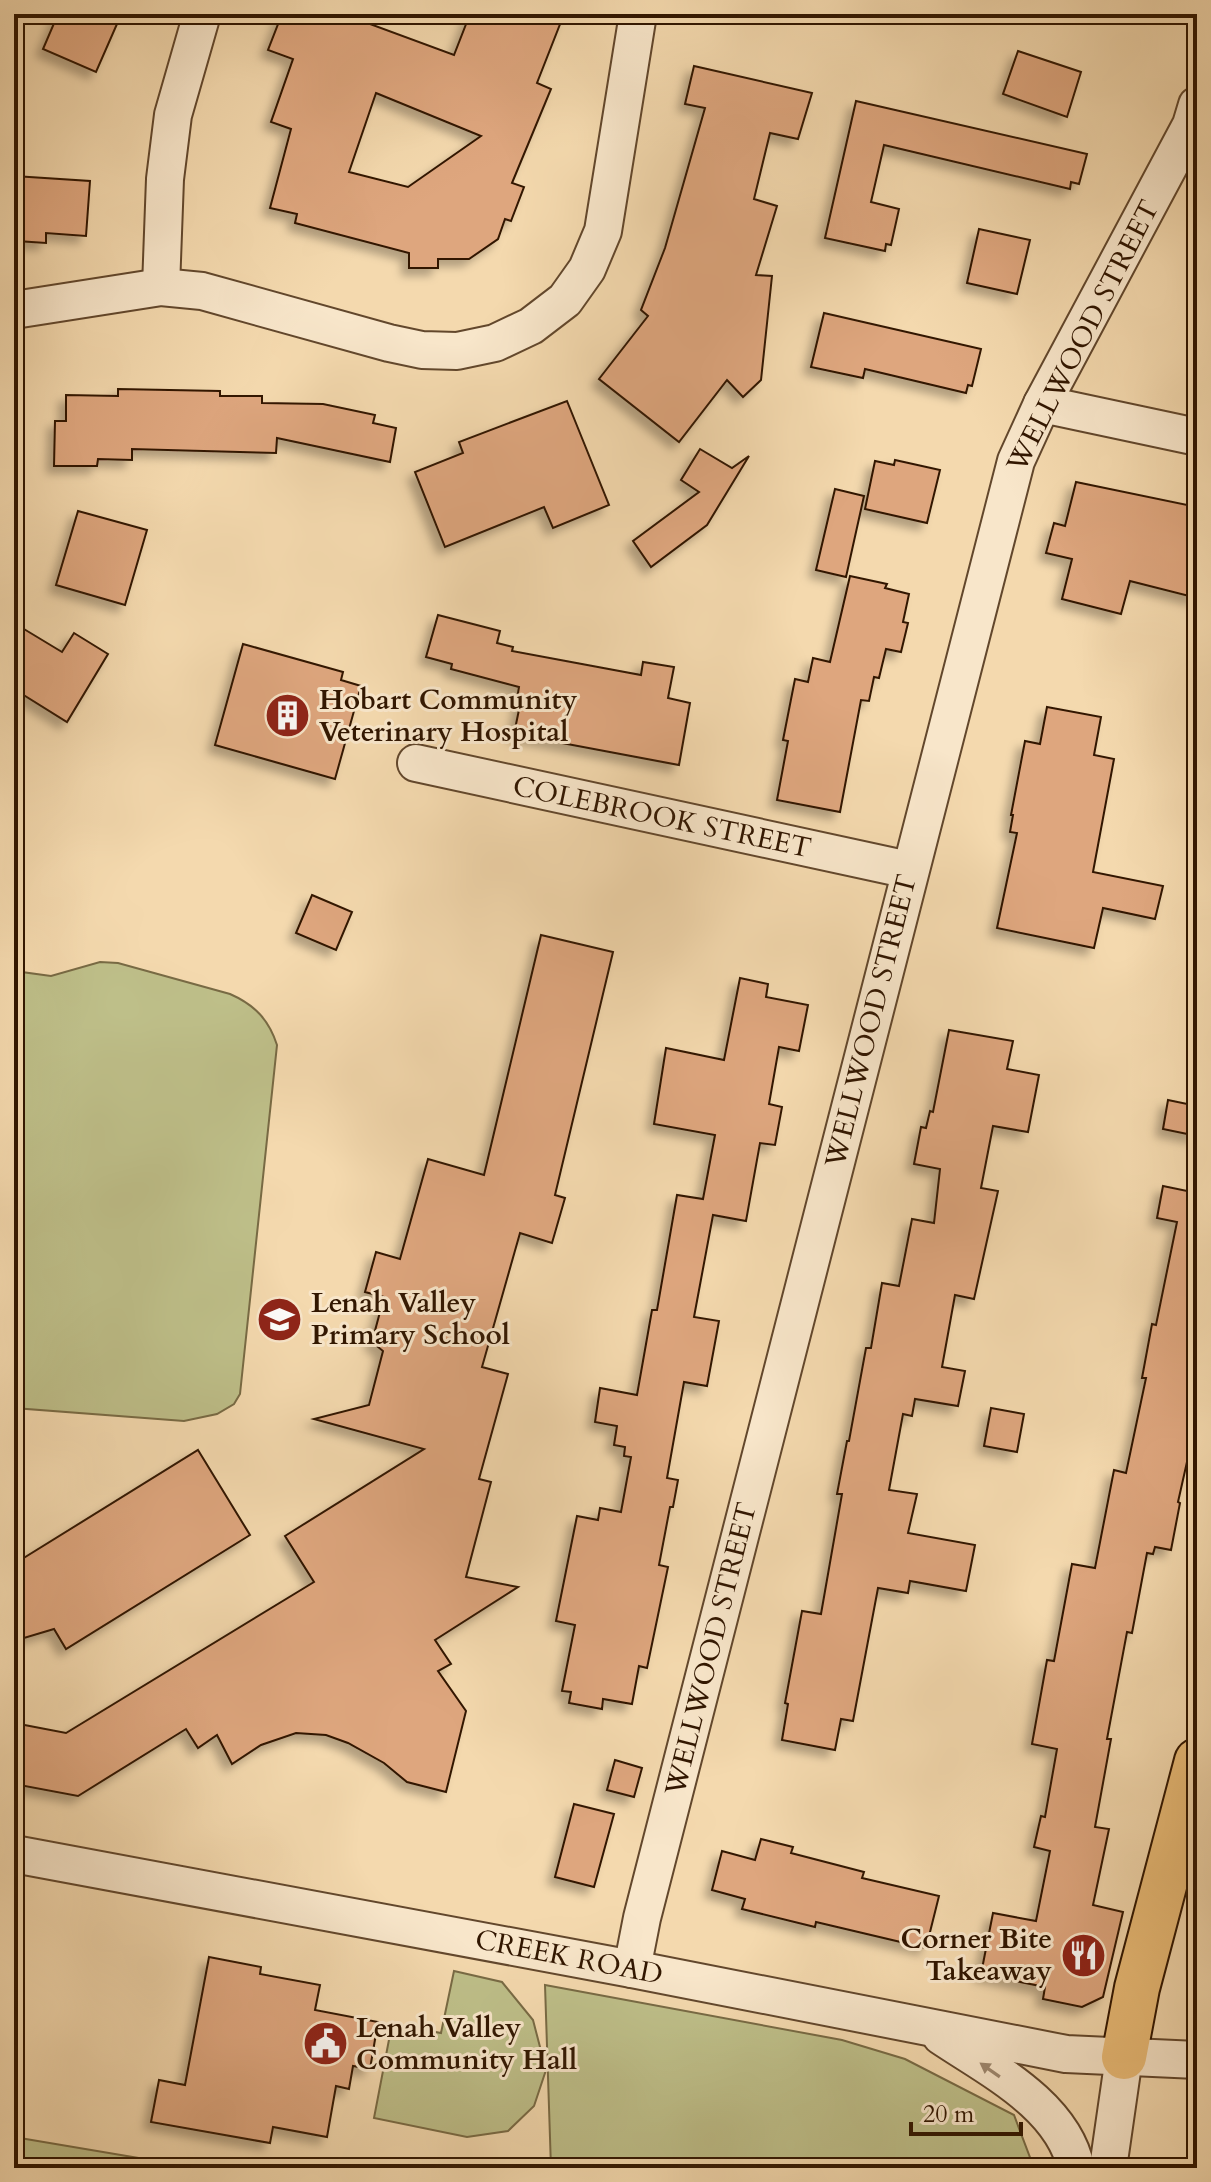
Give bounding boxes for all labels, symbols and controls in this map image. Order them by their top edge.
street label: WELLWOOD STREET [997,193,1168,480]
place label: Hobart Community Veterinary Hospital [319,681,577,751]
building icon: Hobart Community Veterinary Hospital [264,692,312,740]
street label: COLEBROOK STREET [509,767,815,867]
street label: WELLWOOD STREET [816,870,926,1172]
place label: Lenah Valley Primary School [311,1284,510,1354]
school or university icon: Lenah Valley Primary School [256,1295,304,1343]
street label: WELLWOOD STREET [656,1498,766,1800]
street label: CREEK ROAD [472,1920,666,1994]
place label: Corner Bite Takeaway [901,1920,1052,1990]
restaurant icon: Corner Bite Takeaway [1059,1931,1107,1979]
place label: Lenah Valley Community Hall [356,2009,577,2079]
public building icon: Lenah Valley Community Hall [301,2020,349,2068]
one-way arrow [980,2063,1001,2078]
scale bar [911,2086,1021,2136]
text: 20 m [923,2098,975,2131]

